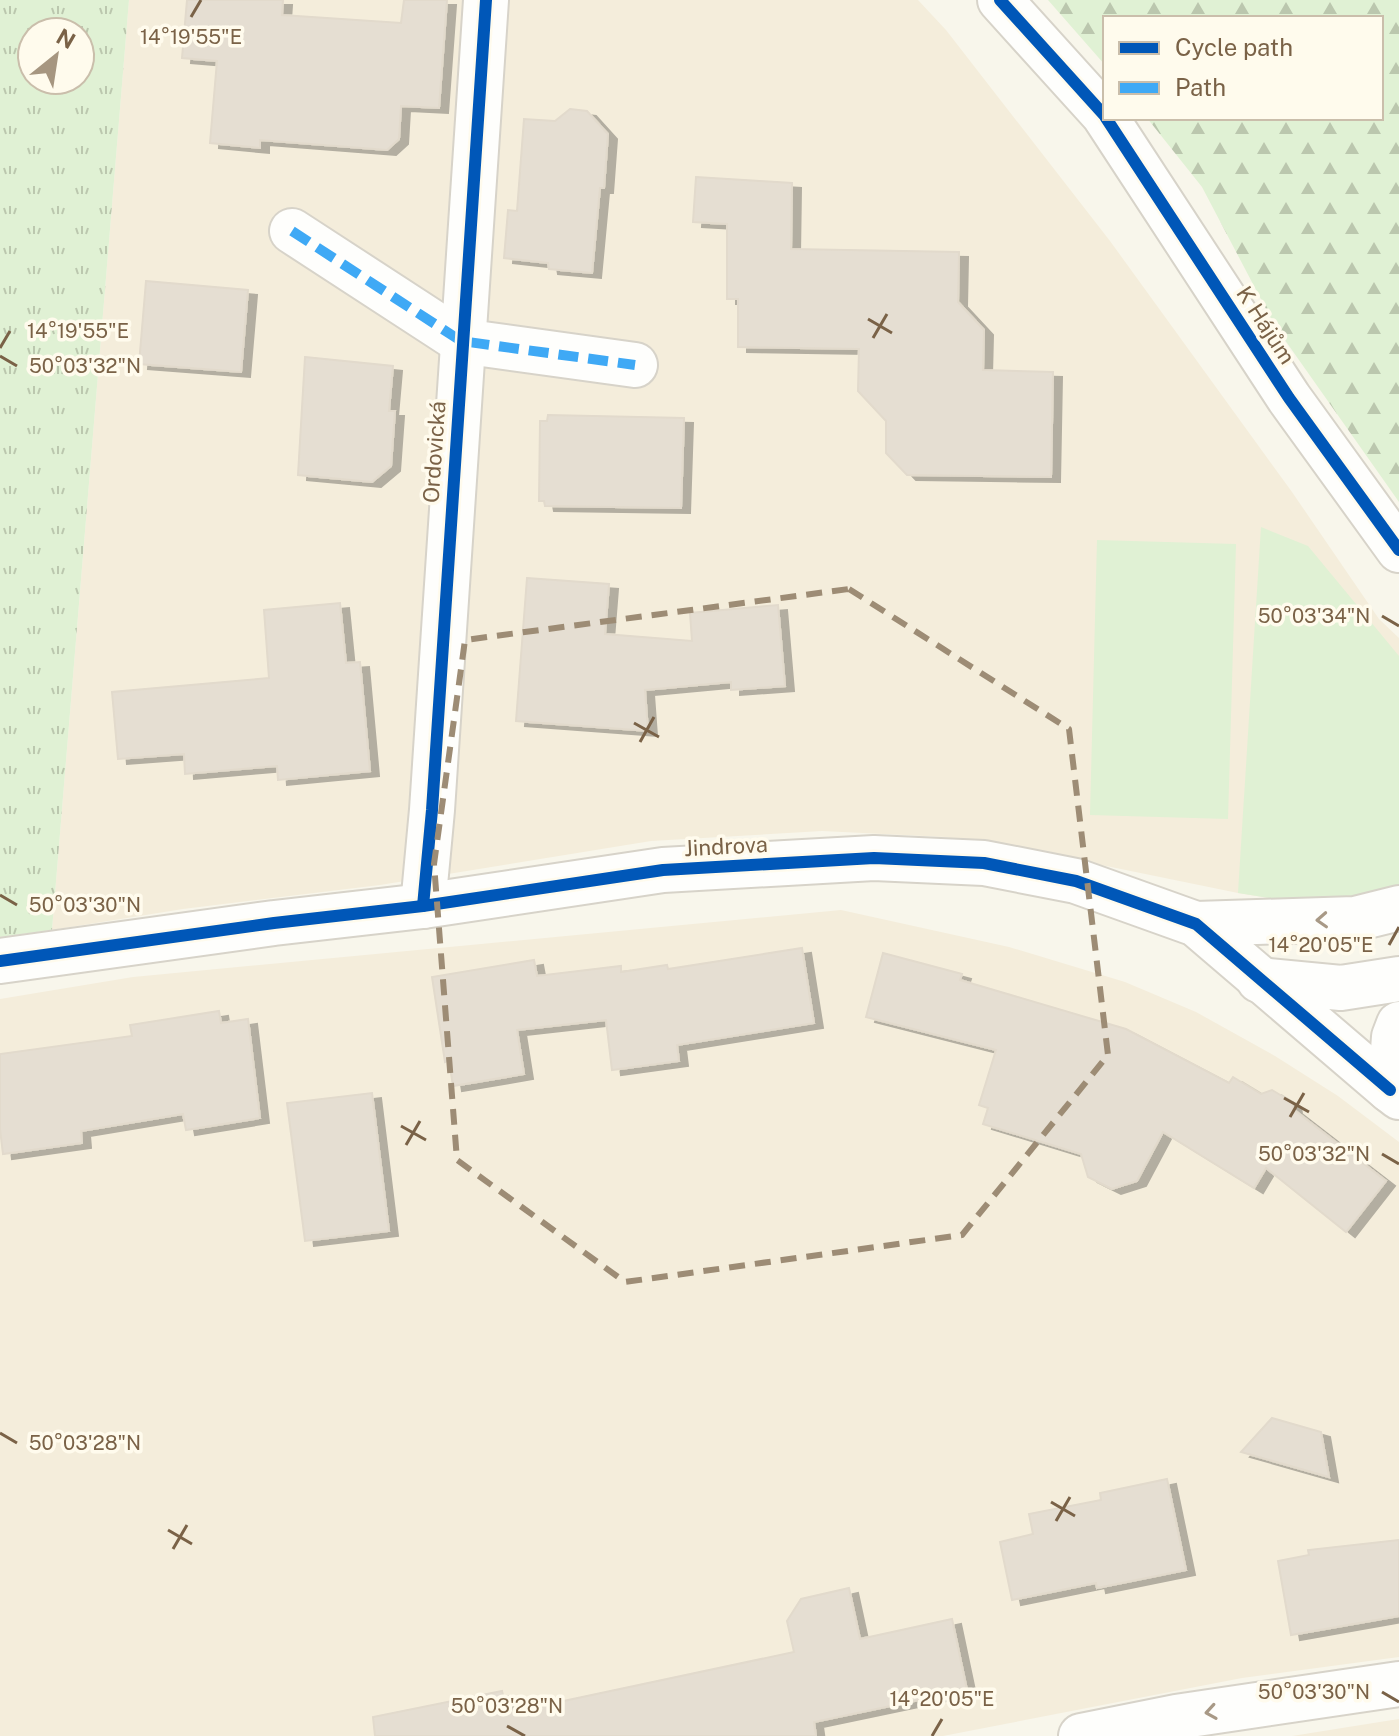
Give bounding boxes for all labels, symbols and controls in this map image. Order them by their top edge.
north arrow [16,16,96,96]
legend [1103,16,1383,120]
text: N [52,23,80,54]
text: 14°19'55"E [140,25,242,49]
text: Cycle path [1175,33,1293,61]
text: Path [1175,73,1226,101]
street label: K Hájům [1231,281,1301,369]
text: 14°19'55"E [27,319,129,343]
text: 50°03'32"N [29,354,141,378]
street label: Ordovická [417,400,451,504]
text: 50°03'34"N [1258,604,1370,628]
street label: Jindrova [684,831,768,861]
text: 50°03'30"N [29,893,141,917]
one-way arrow [1315,912,1328,929]
text: 14°20'05"E [1268,933,1374,957]
text: 50°03'32"N [1258,1142,1370,1166]
text: 50°03'28"N [29,1431,141,1455]
text: 50°03'30"N [1258,1680,1370,1704]
text: 14°20'05"E [889,1687,995,1711]
text: 50°03'28"N [451,1694,563,1718]
one-way arrow [1204,1703,1218,1720]

